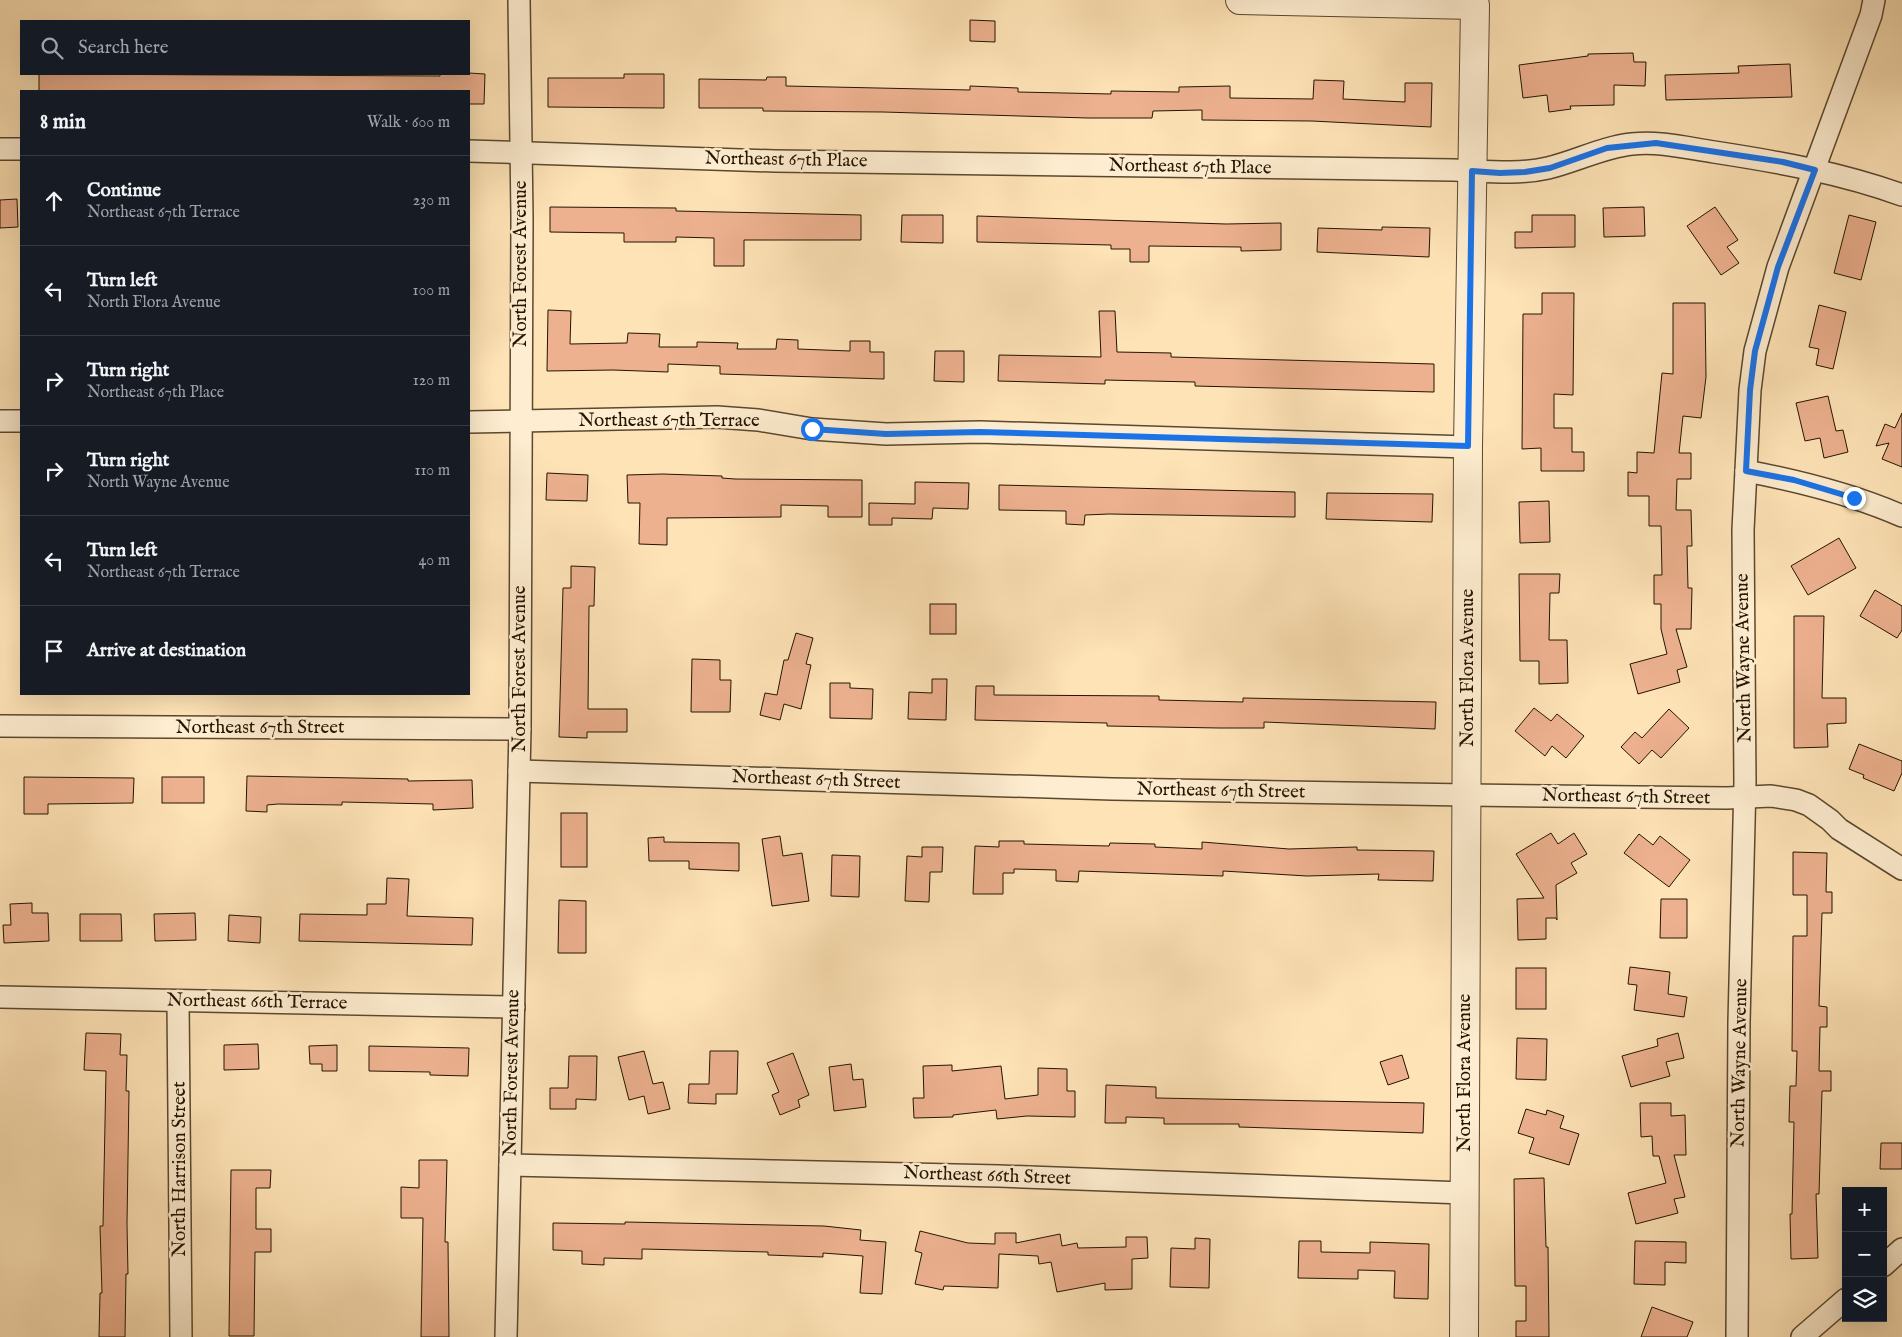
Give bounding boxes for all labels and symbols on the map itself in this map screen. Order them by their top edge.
street label: Northeast 67th Place [704,147,868,173]
street label: Northeast 67th Place [1108,154,1272,180]
street label: North Forest Avenue [509,180,533,348]
street label: Northeast 67th Terrace [578,409,760,433]
route start [801,418,824,441]
route end [1843,487,1866,510]
street label: North Wayne Avenue [1731,573,1757,743]
street label: North Forest Avenue [508,585,532,753]
street label: North Flora Avenue [1456,588,1480,747]
street label: Northeast 67th Street [176,716,345,740]
street label: Northeast 67th Street [731,765,901,795]
street label: Northeast 67th Street [1136,778,1306,804]
street label: Northeast 67th Street [1541,784,1711,810]
street label: North Wayne Avenue [1727,978,1753,1148]
street label: Northeast 66th Terrace [166,988,348,1016]
street label: North Forest Avenue [499,989,525,1157]
street label: North Flora Avenue [1453,993,1477,1152]
street label: North Harrison Street [168,1081,192,1257]
street label: Northeast 66th Street [903,1161,1072,1191]

